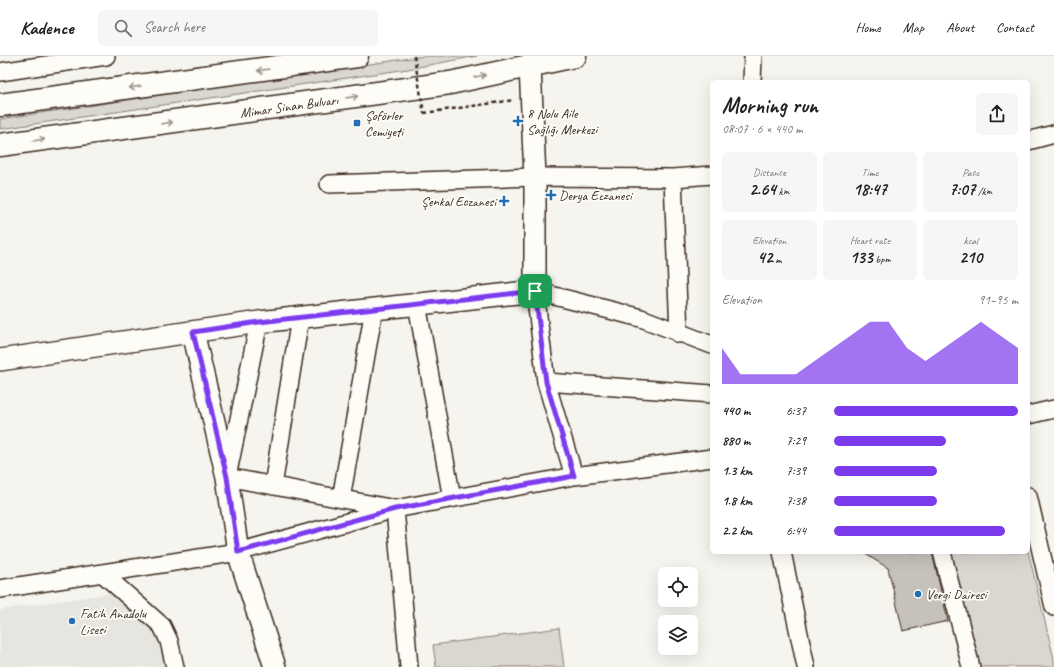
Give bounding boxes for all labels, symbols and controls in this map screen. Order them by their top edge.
search box [98,10,378,46]
text: Kadence [20,16,74,40]
icon: search [112,17,134,39]
text: Search here [144,18,205,37]
text: Home [855,19,881,36]
text: Map [903,19,924,36]
text: About [946,19,974,36]
text: Contact [996,19,1034,36]
one-way arrow [257,66,270,74]
one-way arrow [473,72,486,80]
one-way arrow [129,83,142,91]
street label: Mimar Sinan Bulvarı [239,91,341,122]
text: Morning run [722,92,818,120]
one-way arrow [345,93,358,101]
button: share [976,93,1018,135]
place label: 8 Nolu Aile Sağlığı Merkezi [527,105,599,138]
place label: Şoförler Cemiyeti [365,107,406,140]
marker: 8 Nolu Aile Sağlığı Merkezi [512,115,524,127]
marker: Şoförler Cemiyeti [352,118,362,128]
one-way arrow [161,119,174,127]
text: 08:07 · 6 × 440 m [722,121,803,137]
one-way arrow [32,136,45,144]
text: Distance [753,165,786,179]
text: Time [862,165,878,179]
text: Pace [962,165,979,179]
text: 2.64 [749,179,776,200]
text: 18:47 [853,179,887,200]
text: 7:07 [949,179,975,200]
text: km [776,184,789,198]
text: /km [975,184,992,198]
place label: Derya Eczanesi [559,187,634,204]
marker: Derya Eczanesi [546,190,556,200]
place label: Şenkal Eczanesi [421,193,498,210]
marker: Şenkal Eczanesi [499,196,509,206]
text: Elevation [752,233,786,247]
text: Heart rate [850,233,890,247]
text: kcal [963,233,978,247]
text: 42 [757,247,773,268]
text: 133 [850,247,873,268]
text: 210 [959,247,982,268]
text: m [773,252,781,266]
text: bpm [873,252,890,266]
pin [518,274,552,308]
icon: arrive [524,280,546,302]
text: Elevation [722,292,762,308]
text: 91–95 m [978,292,1018,308]
text: 440 m [722,403,750,419]
text: 6:37 [786,403,806,419]
text: 880 m [722,433,750,449]
text: 7:29 [786,433,806,449]
text: 1.3 km [722,463,752,479]
text: 7:39 [786,463,806,479]
text: 1.8 km [722,493,752,509]
text: 7:38 [786,493,806,509]
text: 2.2 km [722,523,752,539]
text: 6:44 [786,523,806,539]
map controls [658,567,698,655]
button: locate [658,567,698,607]
place label: Vergi Dairesi [926,586,989,603]
marker: Vergi Dairesi [913,589,923,599]
place label: Fatih Anadolu Lisesi [80,605,147,638]
button: layers [658,615,698,655]
marker: Fatih Anadolu Lisesi [67,616,77,626]

